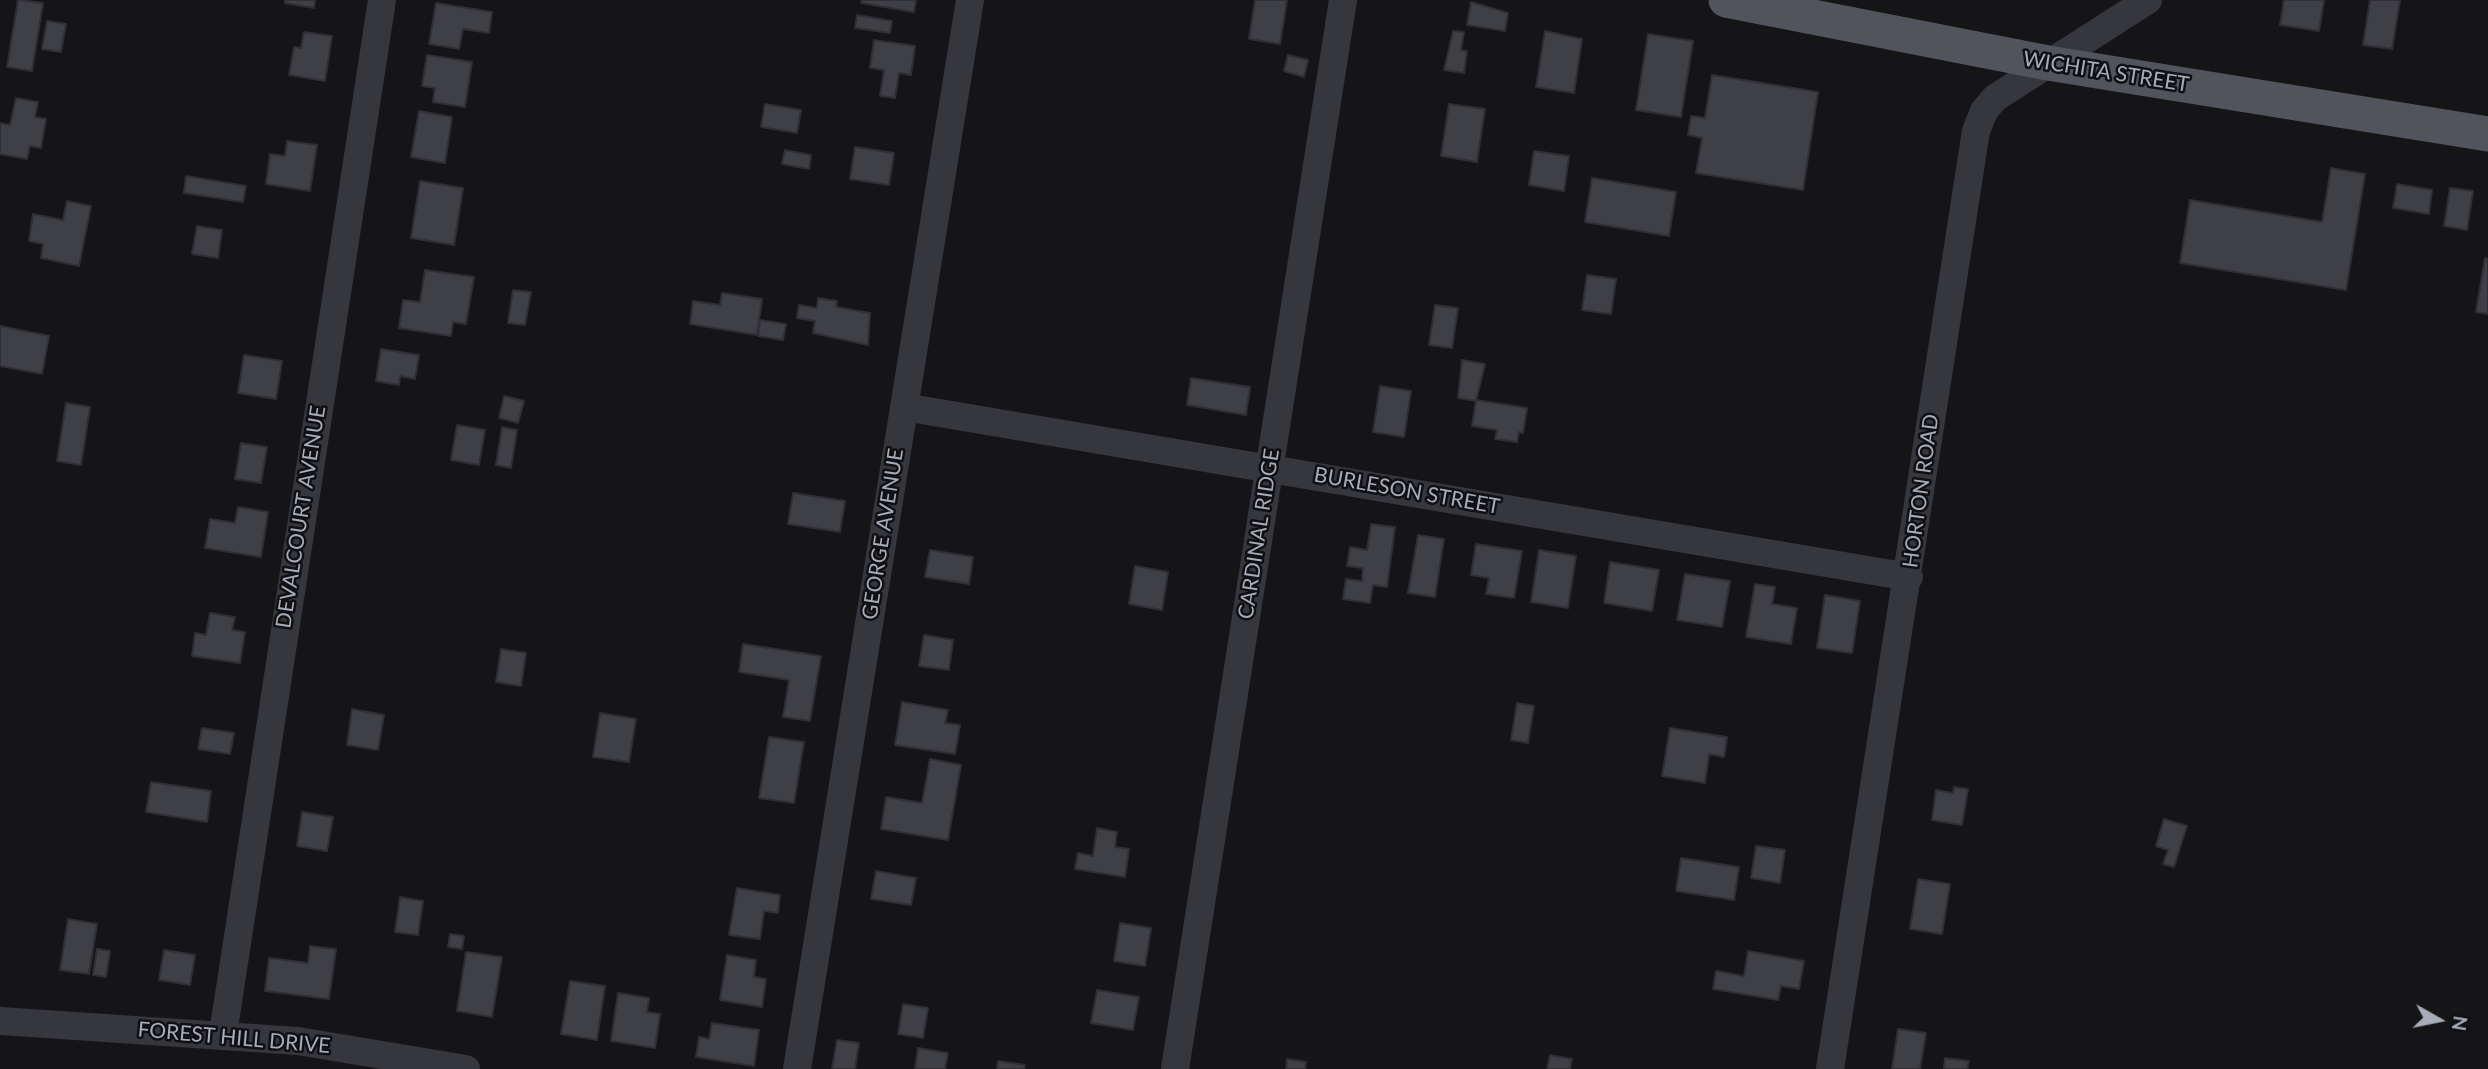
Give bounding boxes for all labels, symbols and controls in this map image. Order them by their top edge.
street label: WICHITA STREET [2021,46,2191,98]
street label: DEVALCOURT AVENUE [271,404,331,630]
street label: HORTON ROAD [1898,412,1944,570]
street label: GEORGE AVENUE [857,447,909,621]
street label: CARDINAL RIDGE [1233,447,1285,621]
street label: BURLESON STREET [1312,462,1502,520]
north arrow [2404,985,2474,1055]
text: N [2448,1014,2473,1032]
street label: FOREST HILL DRIVE [137,1017,331,1059]

